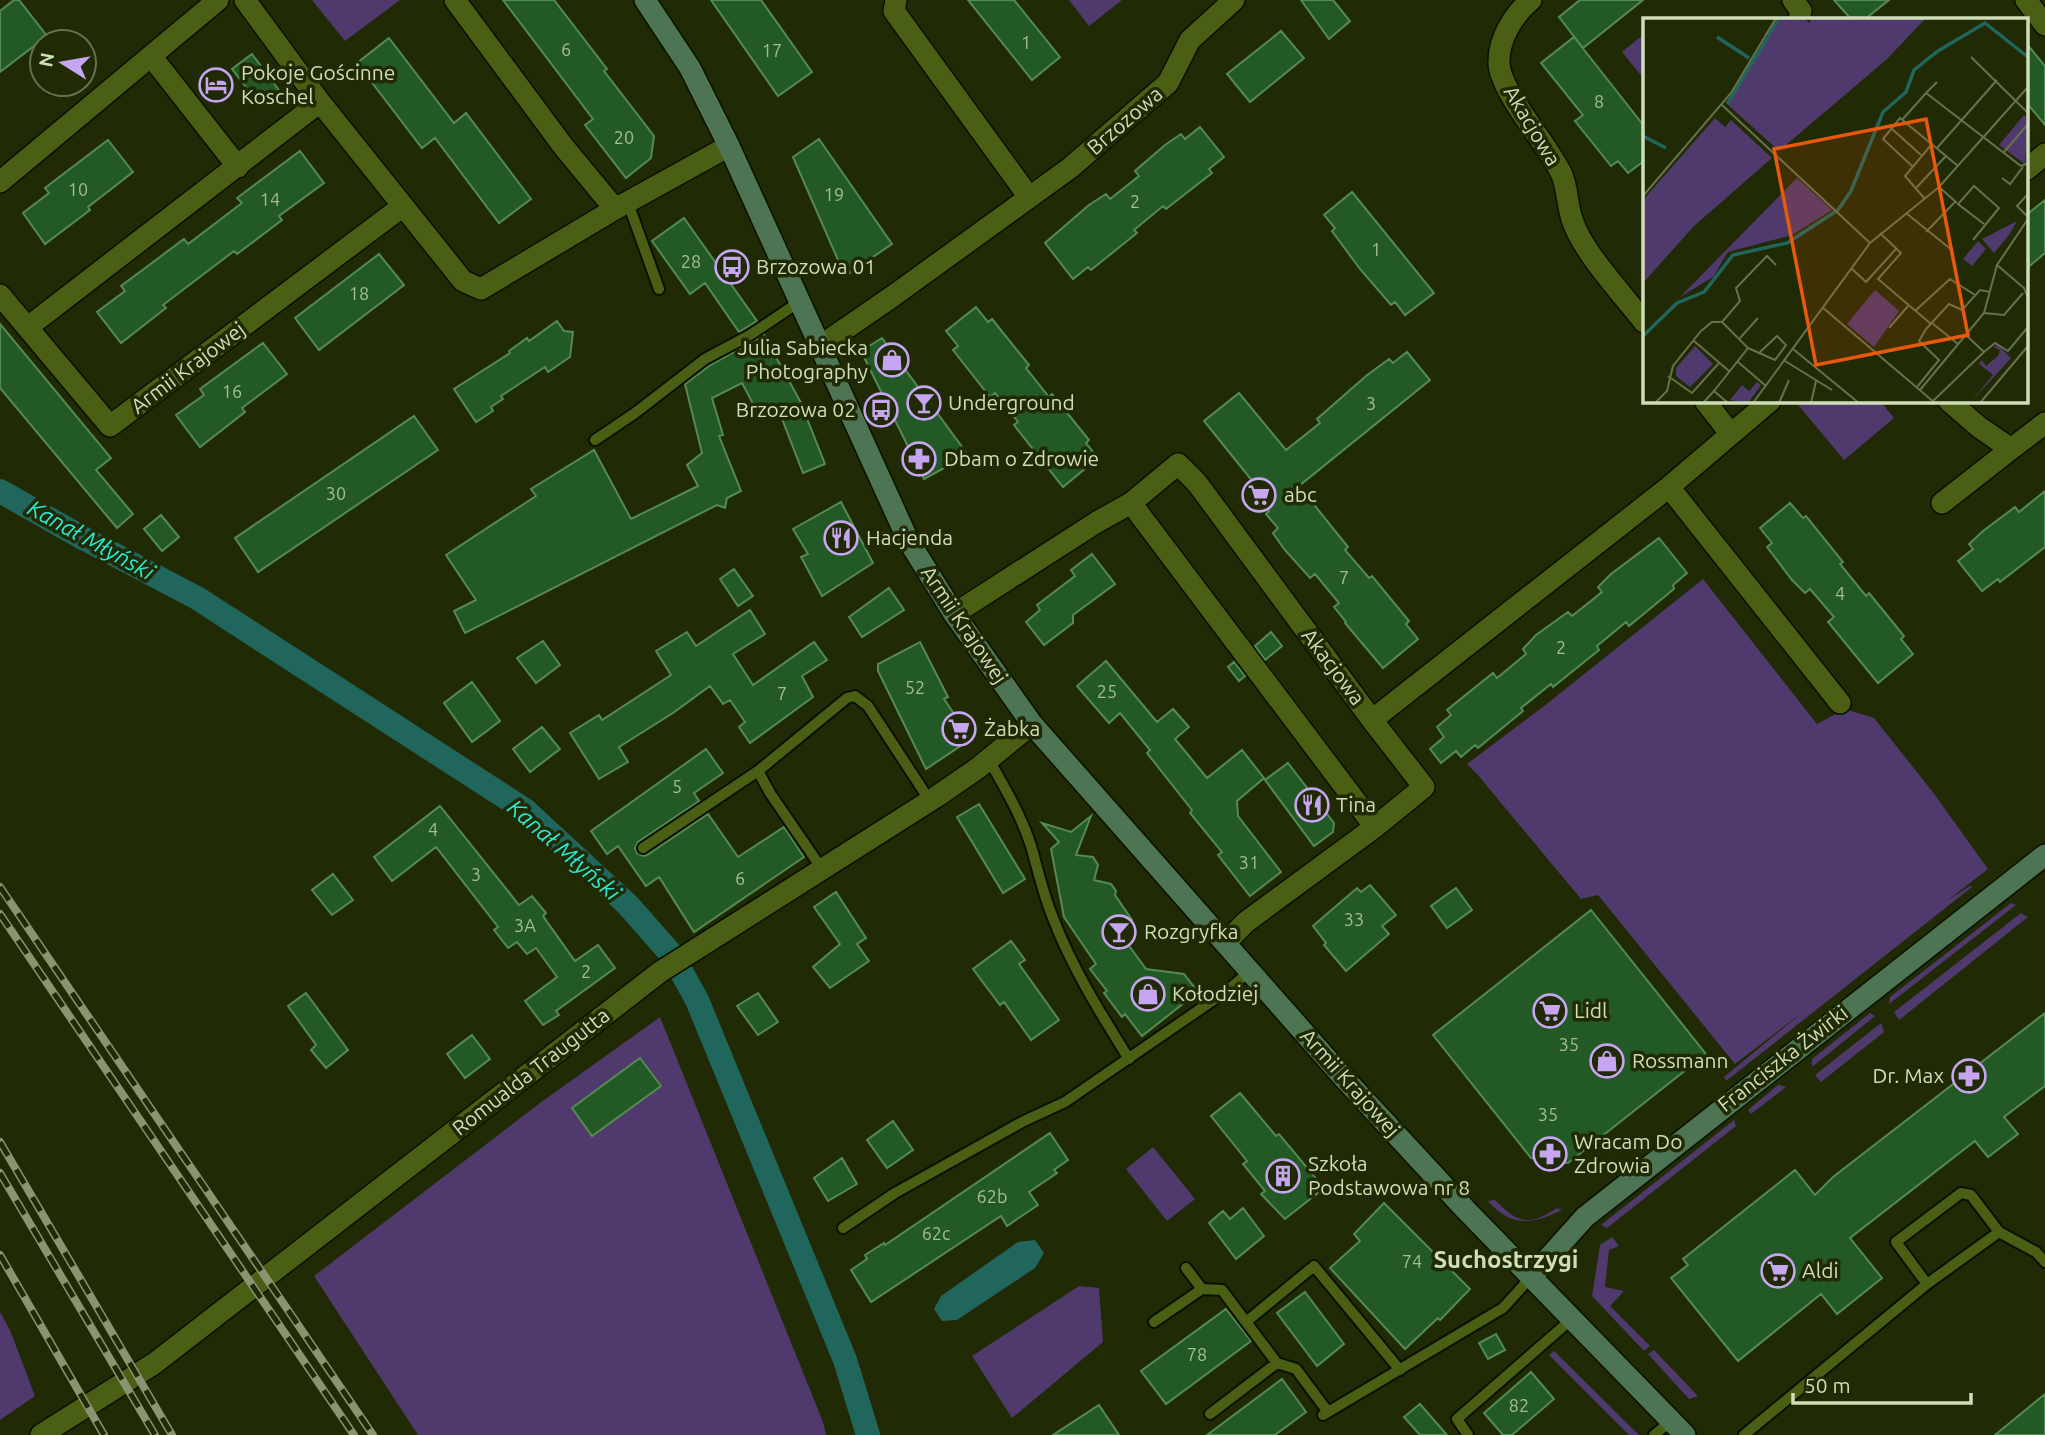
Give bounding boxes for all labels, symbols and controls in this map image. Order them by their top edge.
inset map [1643,18,2028,402]
north arrow [28,28,98,98]
house number: 1 [1021,32,1031,52]
house number: 6 [561,39,571,59]
house number: 17 [762,40,782,60]
text: N [34,51,58,69]
place label: Pokoje Gościnne Koschel [241,60,395,108]
hotel icon: Pokoje Gościnne Koschel [197,66,235,104]
street label: Brzozowa [1082,81,1167,159]
street label: Akacjowa [1500,81,1566,170]
house number: 8 [1594,91,1604,111]
house number: 20 [614,127,634,147]
house number: 10 [68,179,88,199]
house number: 19 [824,184,844,204]
house number: 14 [260,189,280,209]
house number: 2 [1130,191,1140,211]
house number: 1 [1371,239,1381,259]
bus stop icon: Brzozowa 01 [713,248,751,286]
house number: 28 [681,251,701,271]
place label: Brzozowa 01 [756,254,876,278]
house number: 18 [349,283,369,303]
street label: Armii Krajowej [126,317,249,418]
place label: Julia Sabiecka Photography [738,335,868,383]
shop icon: Julia Sabiecka Photography [873,341,911,379]
house number: 16 [222,381,242,401]
bar icon: Underground [905,384,943,422]
place label: Underground [948,390,1075,414]
bus stop icon: Brzozowa 02 [862,391,900,429]
house number: 3 [1366,393,1376,413]
place label: Brzozowa 02 [736,397,856,421]
pharmacy icon: Dbam o Zdrowie [900,440,938,478]
place label: Dbam o Zdrowie [944,446,1099,470]
supermarket icon: abc [1240,476,1278,514]
place label: abc [1284,482,1317,506]
house number: 30 [326,483,346,503]
water label: Kanał Młyński [24,495,160,585]
restaurant icon: Hacjenda [822,519,860,557]
place label: Hacjenda [866,525,953,549]
street label: Armii Krajowej [917,561,1013,688]
house number: 7 [1339,567,1349,587]
house number: 4 [1835,583,1845,603]
street label: Akacjowa [1297,624,1370,709]
house number: 2 [1556,637,1566,657]
house number: 52 [905,677,925,697]
house number: 25 [1097,681,1117,701]
house number: 7 [777,683,787,703]
supermarket icon: Żabka [940,710,978,748]
place label: Żabka [984,716,1040,740]
house number: 5 [672,776,682,796]
restaurant icon: Tina [1293,786,1331,824]
place label: Tina [1336,792,1376,816]
water label: Kanał Młyński [503,794,626,906]
house number: 4 [428,819,438,839]
house number: 31 [1239,852,1259,872]
house number: 3 [471,864,481,884]
house number: 6 [735,868,745,888]
house number: 33 [1344,909,1364,929]
bar icon: Rozgryfka [1100,913,1138,951]
house number: 3A [514,915,536,935]
place label: Rozgryfka [1144,919,1239,943]
house number: 2 [581,961,591,981]
shop icon: Kołodziej [1129,975,1167,1013]
place label: Kołodziej [1172,981,1258,1005]
supermarket icon: Lidl [1531,992,1569,1030]
place label: Lidl [1574,998,1608,1022]
street label: Franciszka Żwirki [1713,1000,1852,1116]
street label: Romualda Traugutta [447,1002,614,1140]
street label: Armii Krajowej [1296,1024,1405,1141]
house number: 35 [1559,1034,1579,1054]
shop icon: Rossmann [1588,1042,1626,1080]
place label: Rossmann [1632,1048,1728,1072]
pharmacy icon: Dr. Max [1950,1057,1988,1095]
place label: Dr. Max [1873,1063,1944,1087]
house number: 35 [1538,1104,1558,1124]
place label: Wracam Do Zdrowia [1574,1129,1682,1177]
pharmacy icon: Wracam Do Zdrowia [1531,1135,1569,1173]
place label: Szkoła Podstawowa nr 8 [1308,1151,1470,1199]
building icon: Szkoła Podstawowa nr 8 [1264,1157,1302,1195]
house number: 62b [977,1186,1007,1206]
house number: 62c [922,1223,950,1243]
district label: Suchostrzygi [1433,1246,1579,1273]
house number: 74 [1402,1251,1422,1271]
supermarket icon: Aldi [1759,1252,1797,1290]
place label: Aldi [1802,1258,1839,1282]
house number: 78 [1187,1344,1207,1364]
scale bar [1793,1362,1972,1406]
text: 50 m [1804,1373,1851,1397]
house number: 82 [1509,1395,1529,1415]

